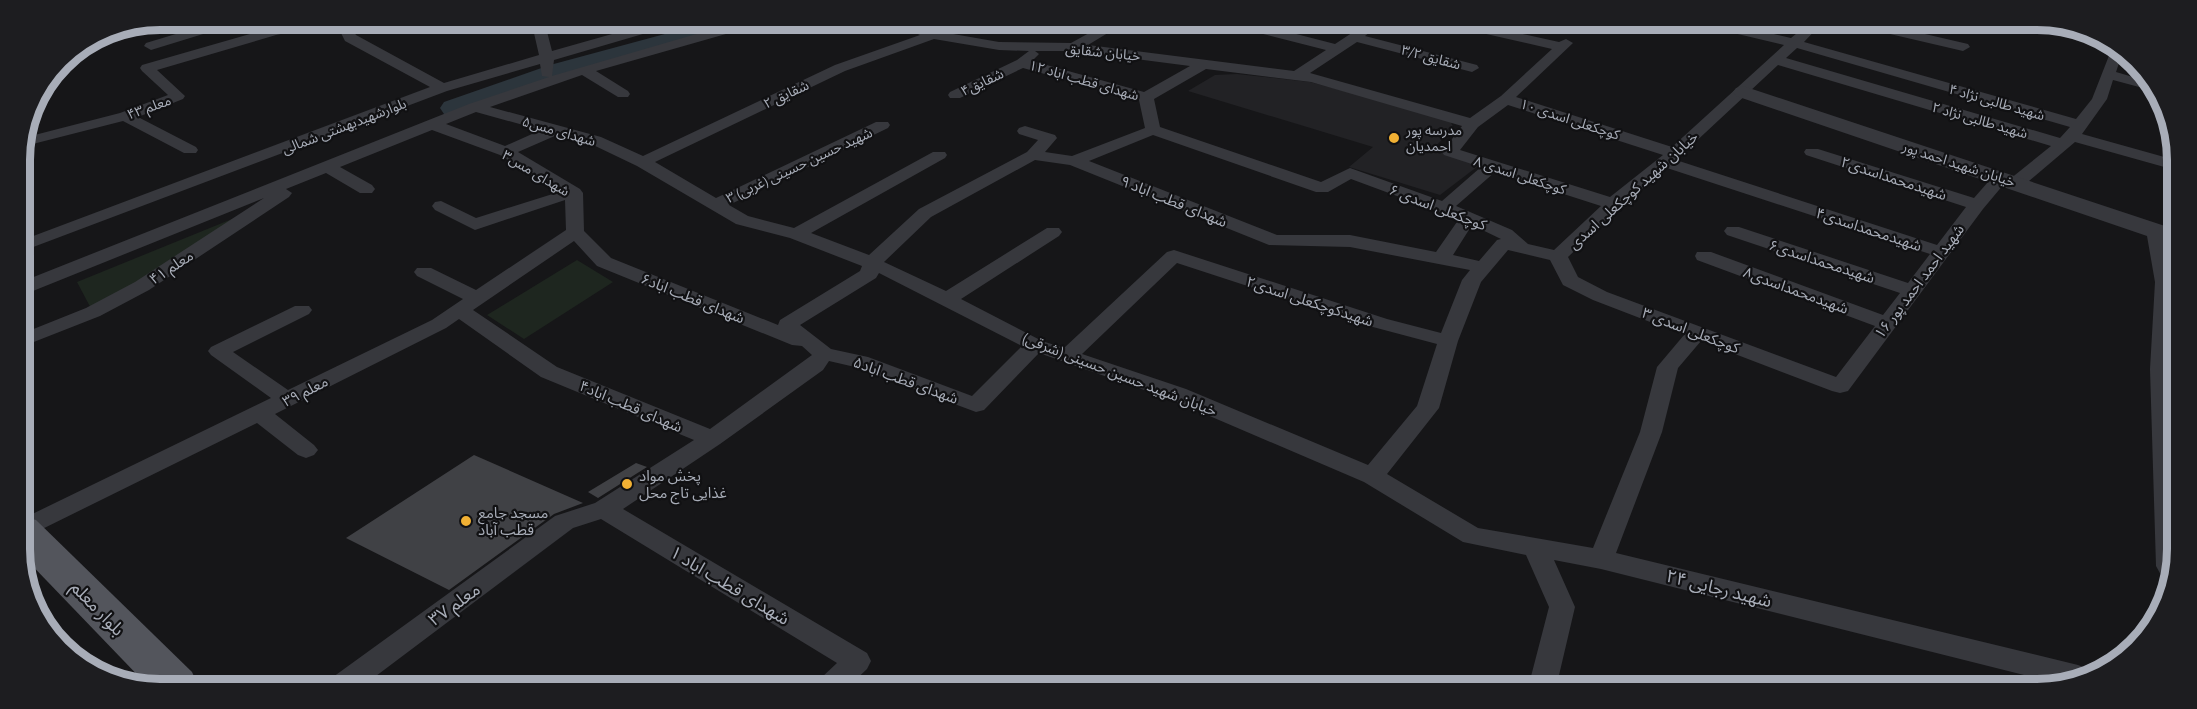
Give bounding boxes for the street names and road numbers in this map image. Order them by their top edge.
street label: خیابان شقایق [1064,39,1141,66]
street label: شقایق ۳/۲ [1399,40,1463,75]
street label: شهدای قطب اباد ۱۲ [1027,56,1141,104]
street label: شقایق۴ [958,64,1007,101]
street label: شقایق ۲ [760,76,812,113]
street label: شهید طالبی نژاد ۴ [1947,80,2047,124]
street label: معلم ۴۳ [124,91,174,125]
street label: بلوارشهیدبهشتی شمالی [279,94,409,158]
street label: کوچکعلی اسدی ۱۰ [1517,94,1622,145]
street label: شهید طالبی نژاد ۲ [1930,98,2030,142]
street label: شهدای مس۵ [520,112,598,150]
street label: شهید حسین حسینی (غربی) ۳ [723,123,875,207]
street label: خیابان شهید کوچکعلی اسدی [1564,127,1703,254]
street label: خیابان شهید احمد پور [1899,137,2018,192]
street label: شهدای مس۳ [499,146,573,200]
street label: کوچکعلی اسدی ۸ [1471,152,1569,199]
street label: شهیدمحمداسدی۲ [1839,152,1950,204]
street label: شهدای قطب اباد ۹ [1118,171,1230,231]
street label: کوچکعلی اسدی ۶ [1386,180,1490,236]
street label: شهیدمحمداسدی۴ [1814,203,1925,255]
street label: شهید احمد احمد پور ۱۶ [1870,220,1969,343]
street label: شهیدمحمداسدی۶ [1767,235,1878,287]
street label: معلم ۴۱ [145,246,198,290]
street label: شهیدمحمداسدی۸ [1741,262,1851,318]
street label: شهدای قطب اباد۶ [638,269,748,328]
street label: شهیدکوچکعلی اسدی۲ [1244,271,1376,332]
street label: کوچکعلی اسدی ۳ [1639,303,1743,359]
street label: خیابان شهید حسین حسینی (شرقی) [1020,328,1220,420]
street label: شهدای قطب اباد۵ [851,352,961,408]
street label: معلم ۳۹ [279,371,332,412]
street label: شهدای قطب اباد۴ [577,376,686,436]
street label: شهدای قطب اباد ۱ [666,540,794,630]
street label: شهید رجایی ۲۴ [1664,564,1774,612]
street label: بلوار معلم [65,576,130,642]
street label: معلم ۳۷ [423,577,486,632]

